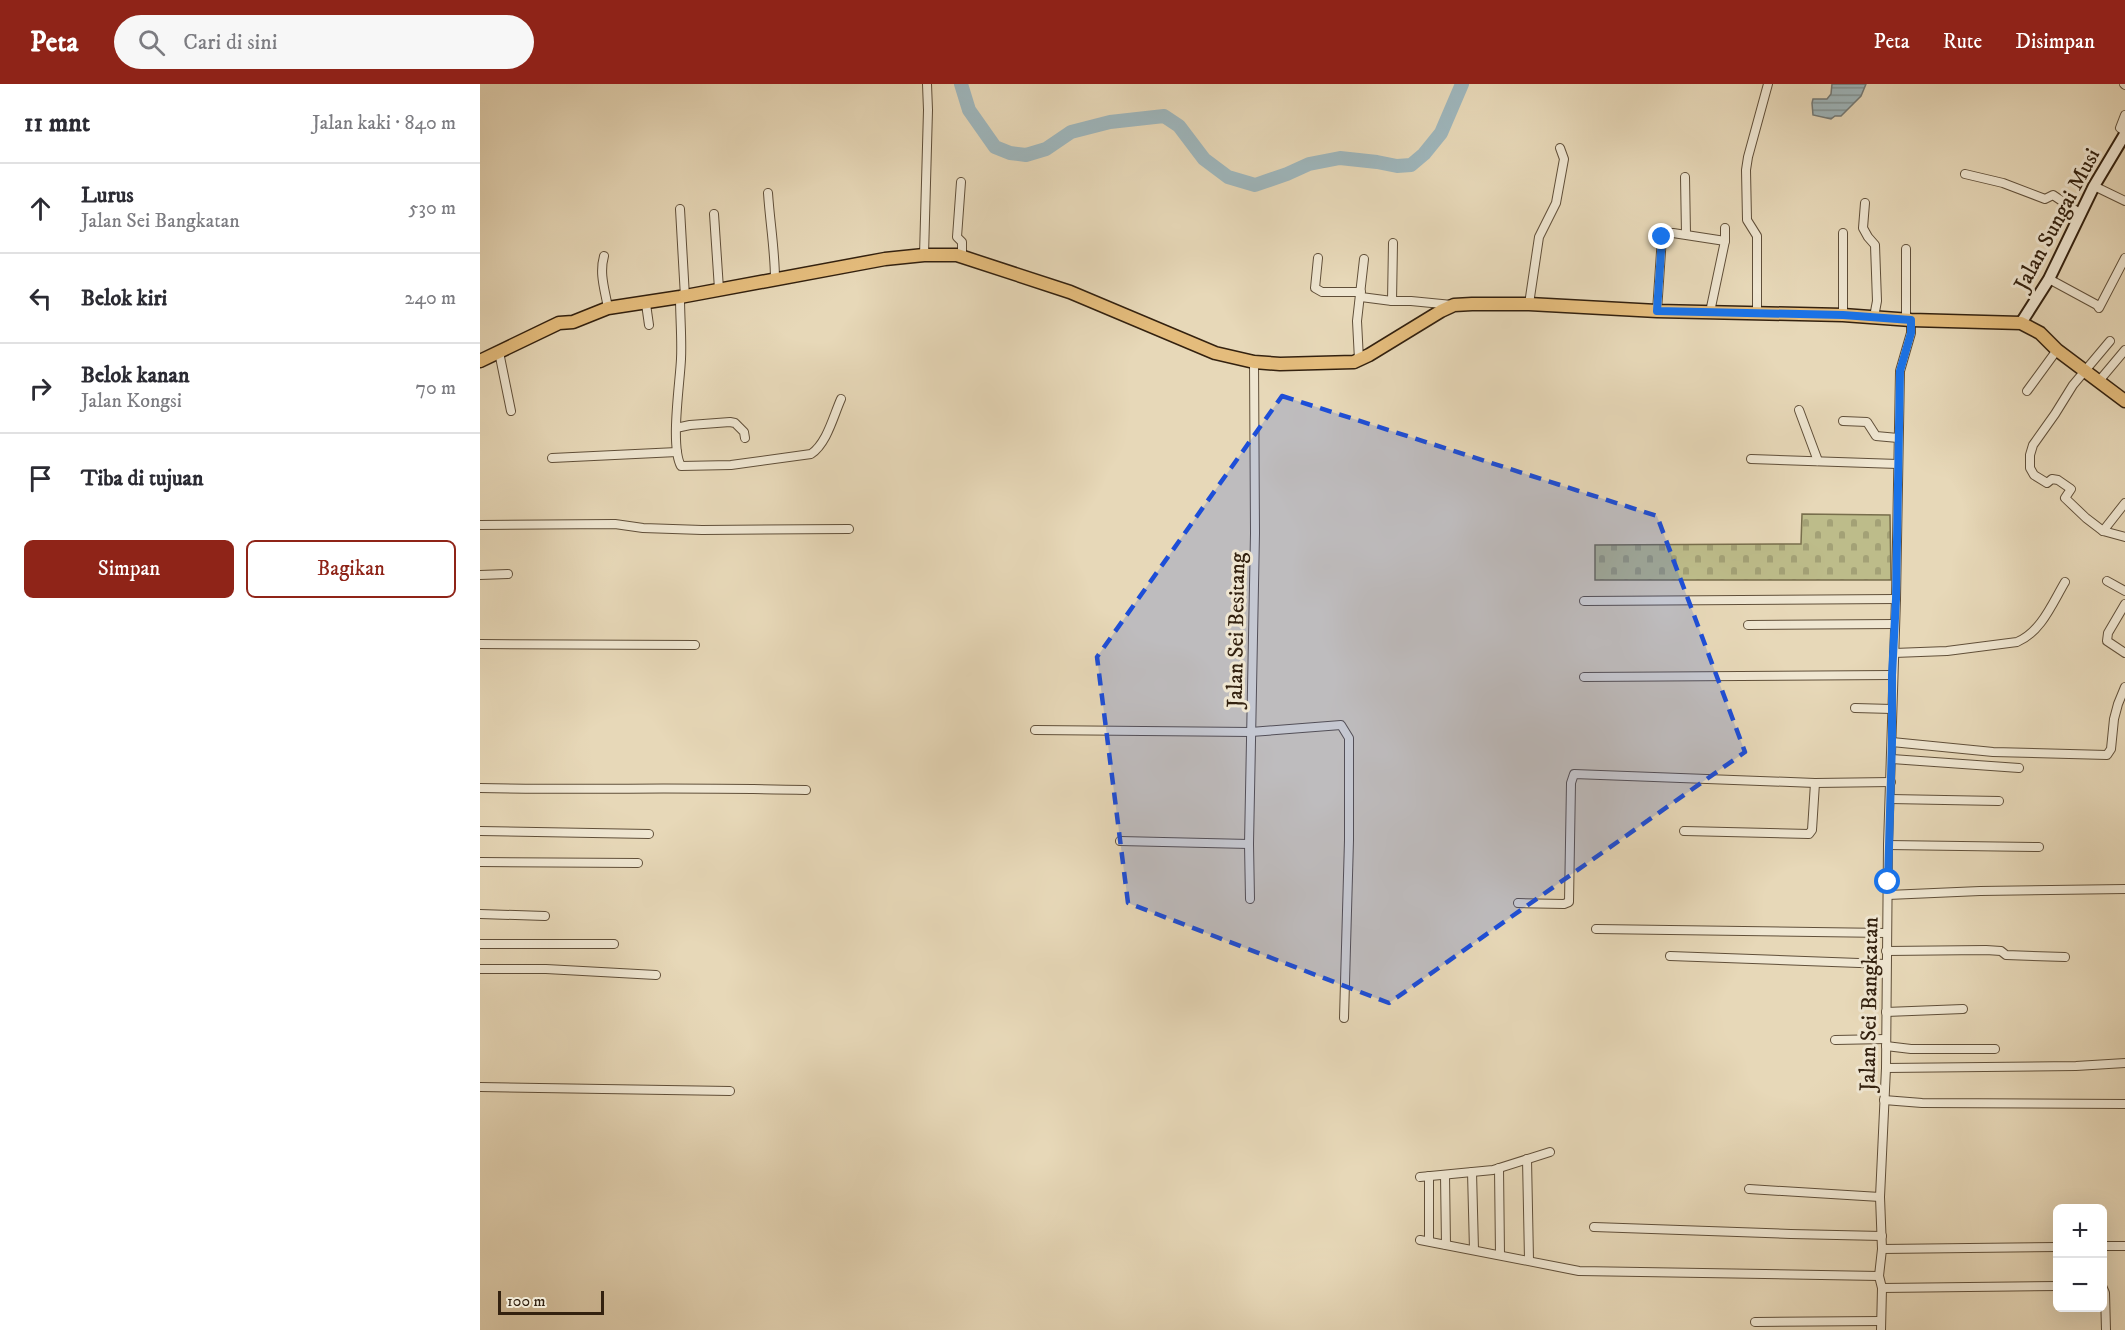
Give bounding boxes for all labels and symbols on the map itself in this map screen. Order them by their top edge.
street label: Jalan Sungai Musi [2008,144,2106,297]
route end [1648,223,1674,249]
street label: Jalan Sei Besitang [1222,552,1251,710]
route start [1874,868,1900,894]
street label: Jalan Sei Bangkatan [1854,916,1885,1093]
scale bar [498,1288,604,1316]

